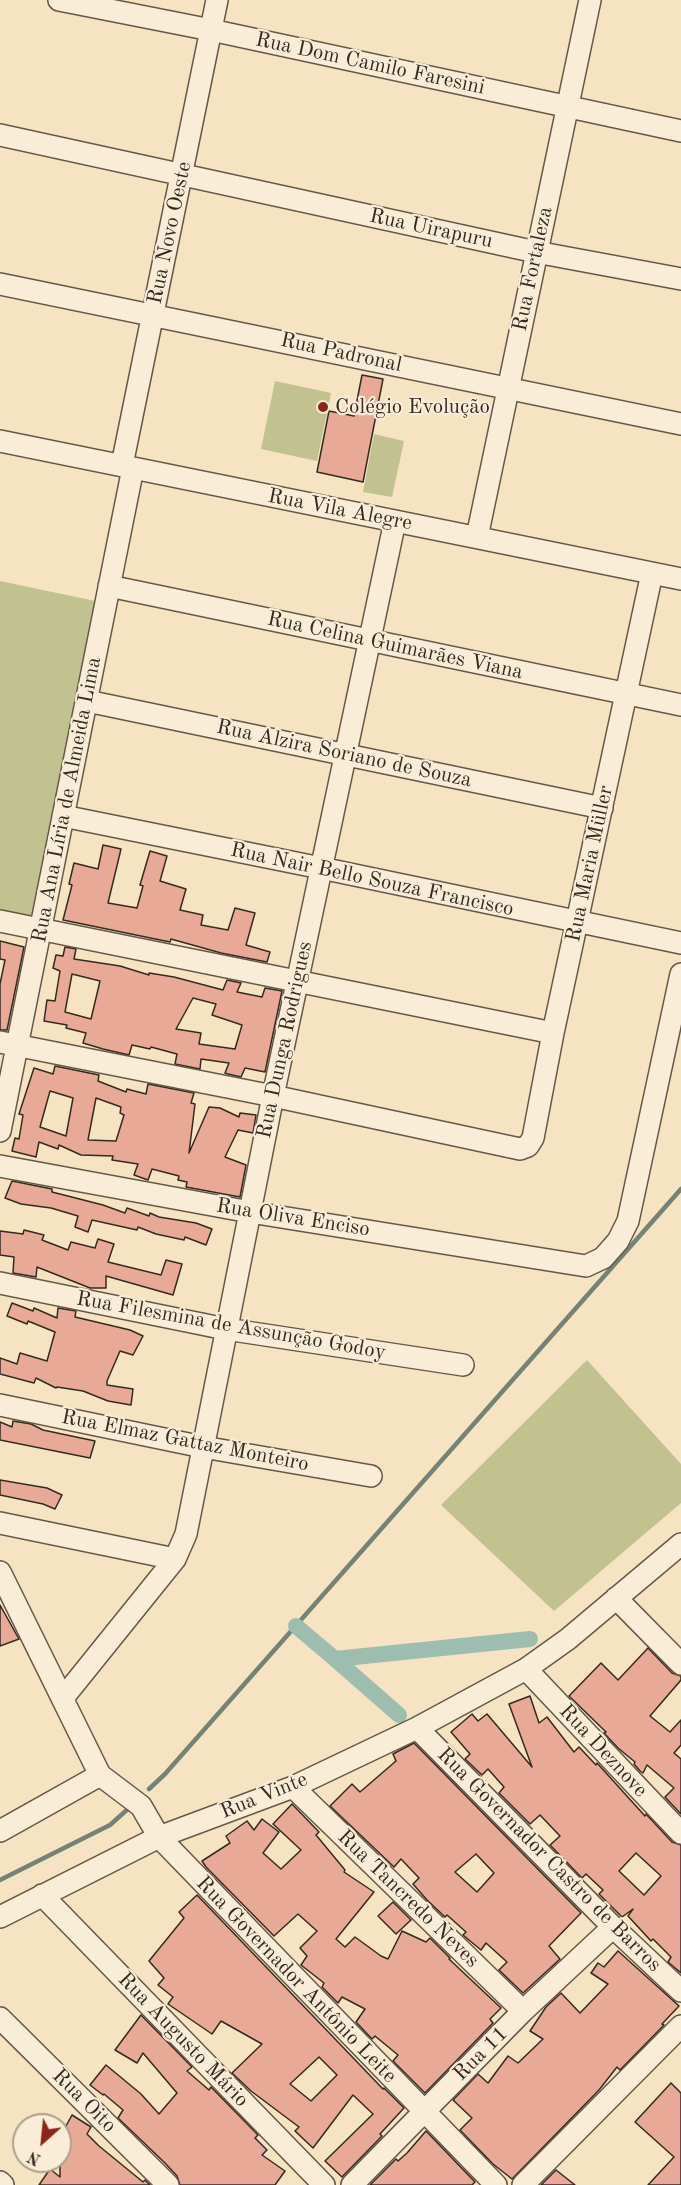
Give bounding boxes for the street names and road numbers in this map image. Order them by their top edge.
street label: Rua Dom Camilo Faresini [253,27,487,101]
street label: Rua Novo Oeste [143,159,197,307]
street label: Rua Uirapuru [367,204,495,254]
street label: Rua Fortaleza [507,204,559,334]
street label: Rua Padronal [278,328,404,378]
street label: Rua Vila Alegre [266,484,414,536]
street label: Rua Celina Guimarães Viana [265,607,525,685]
street label: Rua Ana Líria de Almeida Lima [27,655,107,945]
street label: Rua Alzira Soriano de Souza [214,715,474,793]
street label: Rua Maria Müller [561,783,619,945]
street label: Rua Nair Bello Souza Francisco [228,838,516,922]
street label: Rua Dunga Rodrigues [252,939,318,1141]
street label: Rua Oliva Enciso [214,1193,372,1243]
street label: Rua Filesmina de Assunção Godoy [74,1286,388,1366]
street label: Rua Elmaz Gattaz Monteiro [59,1405,311,1477]
street label: Rua Deznove [553,1699,653,1803]
street label: Rua Governador Castro de Barros [432,1743,666,1977]
street label: Rua Vinte [217,1767,311,1825]
street label: Rua Tancredo Neves [332,1825,484,1973]
street label: Rua Governador Antônio Leite [190,1871,402,2089]
street label: Rua Augusto Mário [112,1967,254,2113]
street label: Rua 11 [448,2021,514,2087]
street label: Rua Oito [47,2064,121,2138]

